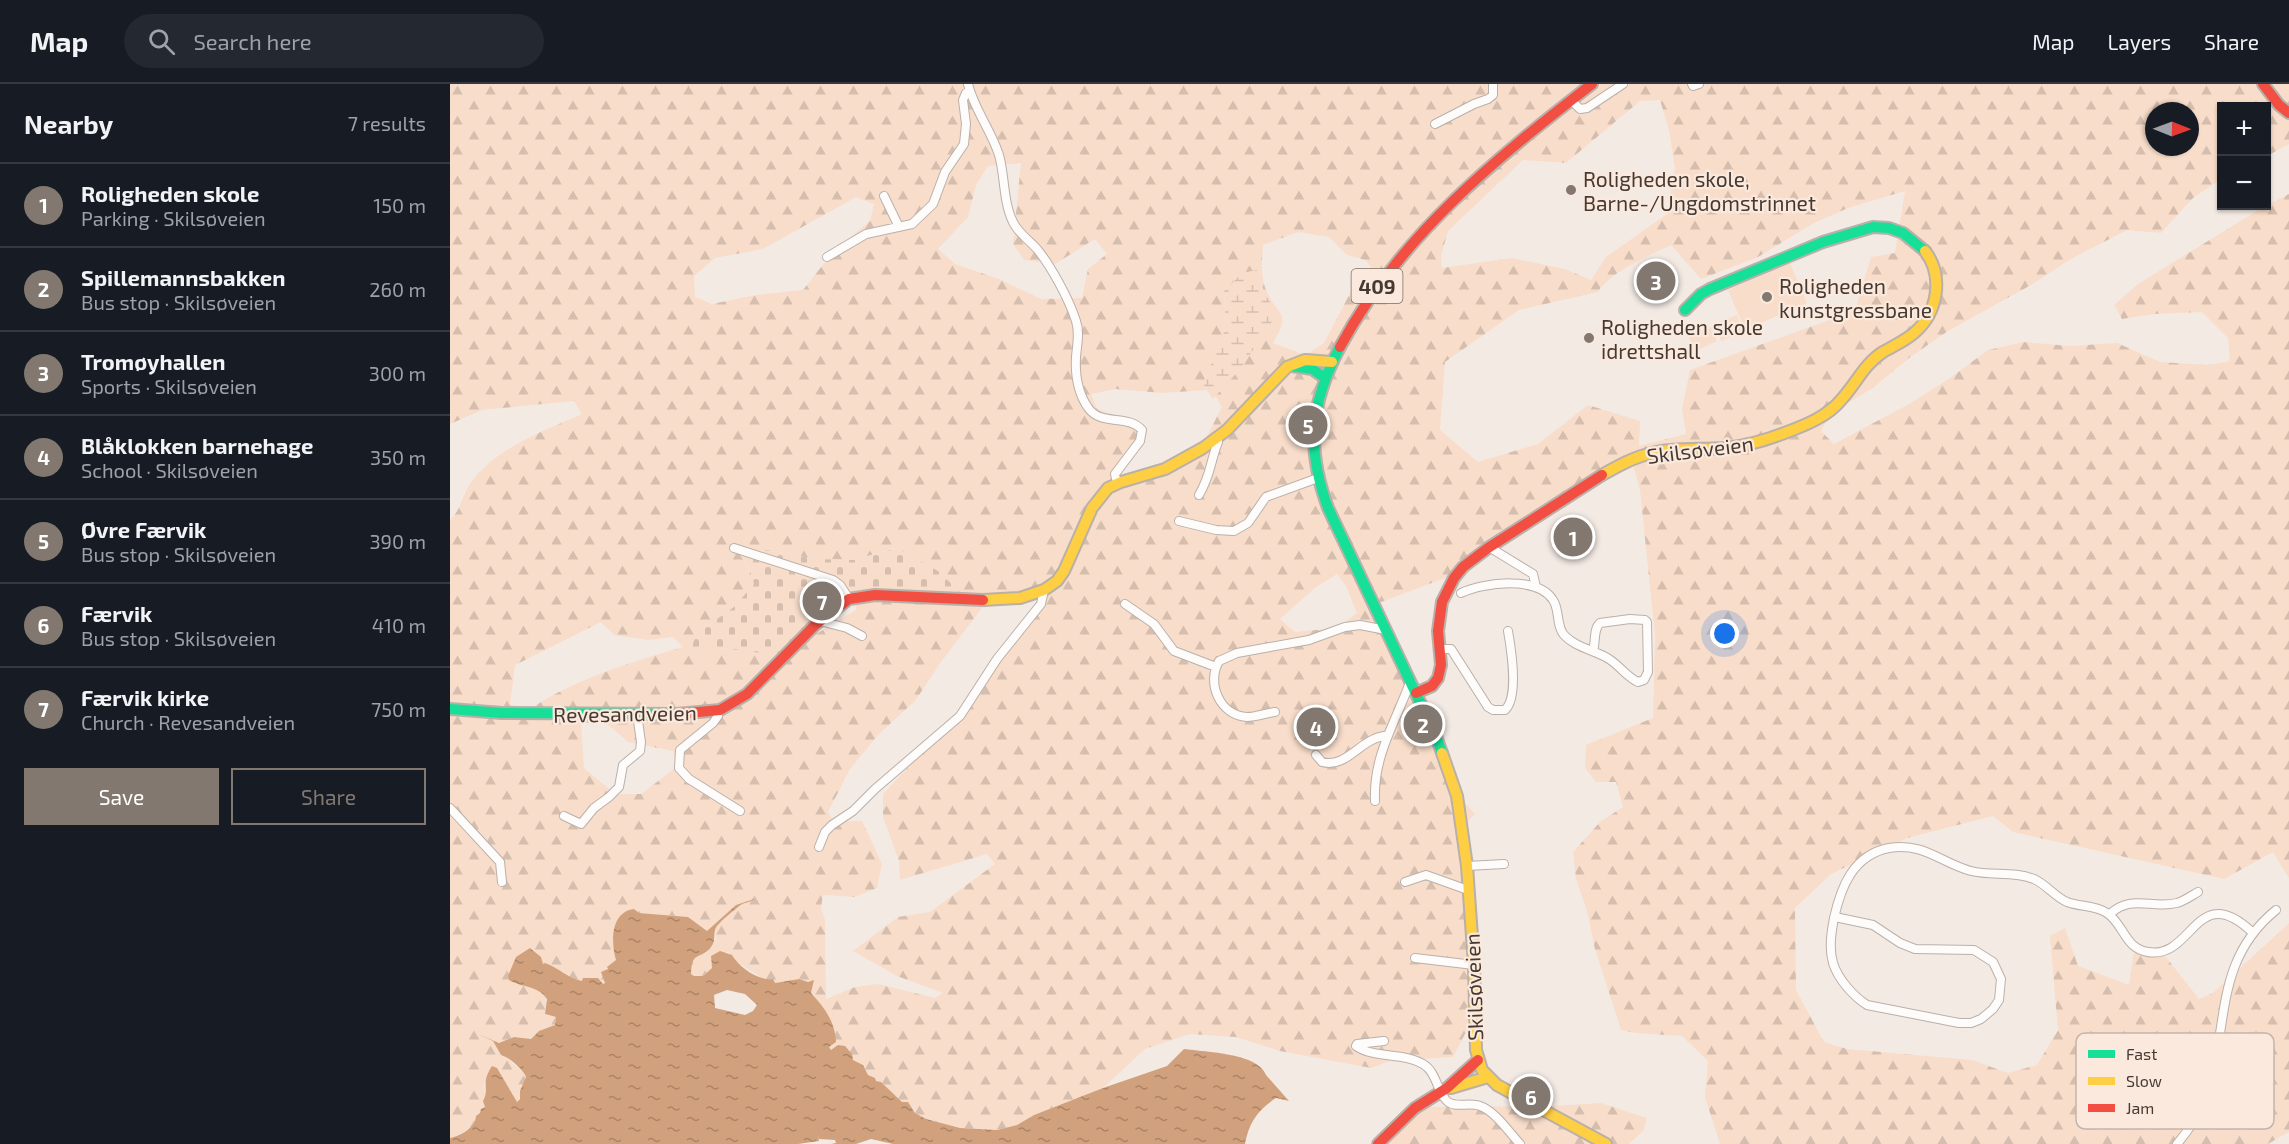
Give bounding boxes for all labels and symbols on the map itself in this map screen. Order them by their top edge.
north arrow [2145,102,2199,156]
place label: Roligheden skole, Barne-/Ungdomstrinnet [1583,166,1816,215]
marker: Roligheden skole, Barne-/Ungdomstrinnet [1564,183,1578,197]
pin: 3 [1636,258,1676,304]
road number: 409 [1352,269,1402,303]
place label: Roligheden kunstgressbane [1779,273,1932,322]
marker: Roligheden kunstgressbane [1760,290,1774,304]
place label: Roligheden skole idrettshall [1601,314,1763,363]
marker: Roligheden skole idrettshall [1582,331,1596,345]
pin: 5 [1288,402,1328,448]
street label: Skilsøveien [1645,430,1755,468]
pin: 1 [1554,514,1592,560]
pin: 7 [802,578,842,624]
your location [1710,619,1739,648]
street label: Revesandveien [553,699,697,727]
pin: 2 [1404,702,1442,746]
pin: 4 [1296,704,1336,750]
street label: Skilsøveien [1459,933,1487,1041]
legend [2076,1033,2274,1129]
text: Fast [2126,1044,2157,1063]
text: Slow [2126,1071,2162,1090]
pin: 6 [1512,1074,1550,1118]
text: Jam [2126,1098,2154,1117]

